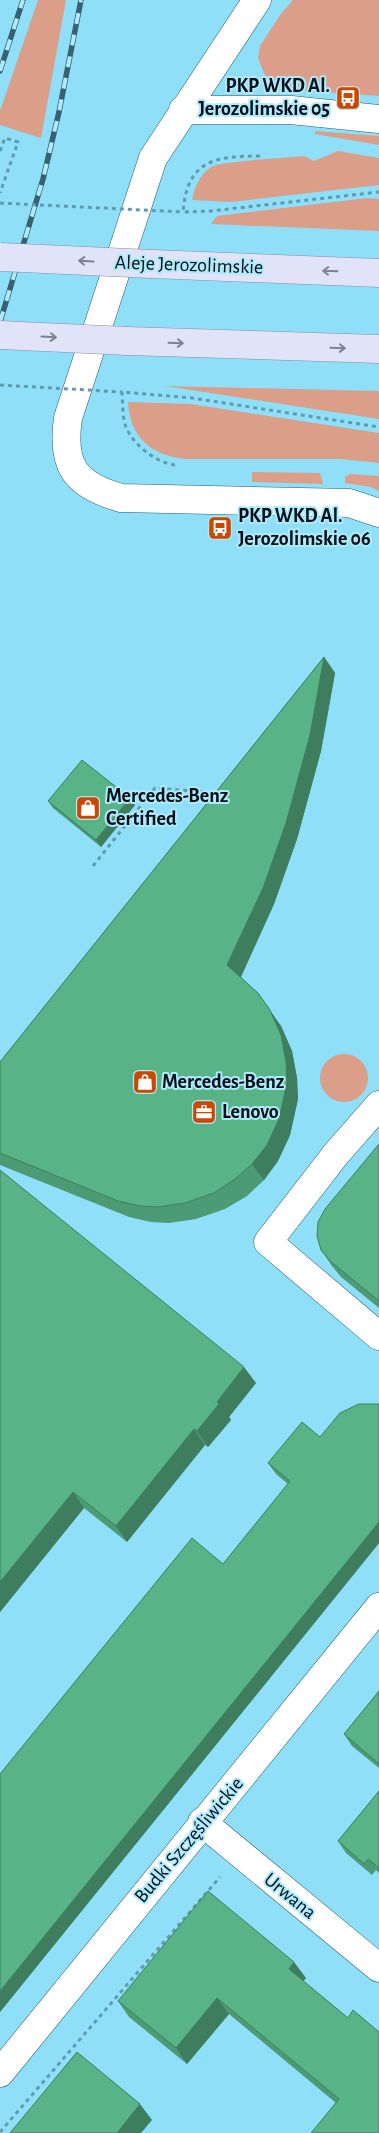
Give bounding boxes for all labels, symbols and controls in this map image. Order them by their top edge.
place label: PKP WKD Al. Jerozolimskie 05 [198,76,330,119]
bus stop icon: PKP WKD Al. Jerozolimskie 05 [335,85,361,111]
street label: Aleje Jerozolimskie [114,252,264,278]
one-way arrow [78,256,94,265]
one-way arrow [323,266,339,276]
one-way arrow [40,333,56,342]
one-way arrow [168,338,184,347]
one-way arrow [330,343,346,352]
place label: PKP WKD Al. Jerozolimskie 06 [238,506,371,549]
bus stop icon: PKP WKD Al. Jerozolimskie 06 [207,515,233,541]
place label: Mercedes-Benz Certified [106,786,228,829]
shop icon: Mercedes-Benz Certified [75,795,101,821]
shop icon: Mercedes-Benz [132,1069,158,1095]
place label: Mercedes-Benz [162,1072,284,1092]
office icon: Lenovo [191,1099,217,1125]
place label: Lenovo [222,1102,279,1122]
street label: Budki Szczęśliwickie [131,1773,247,1907]
street label: Urwana [260,1869,320,1923]

